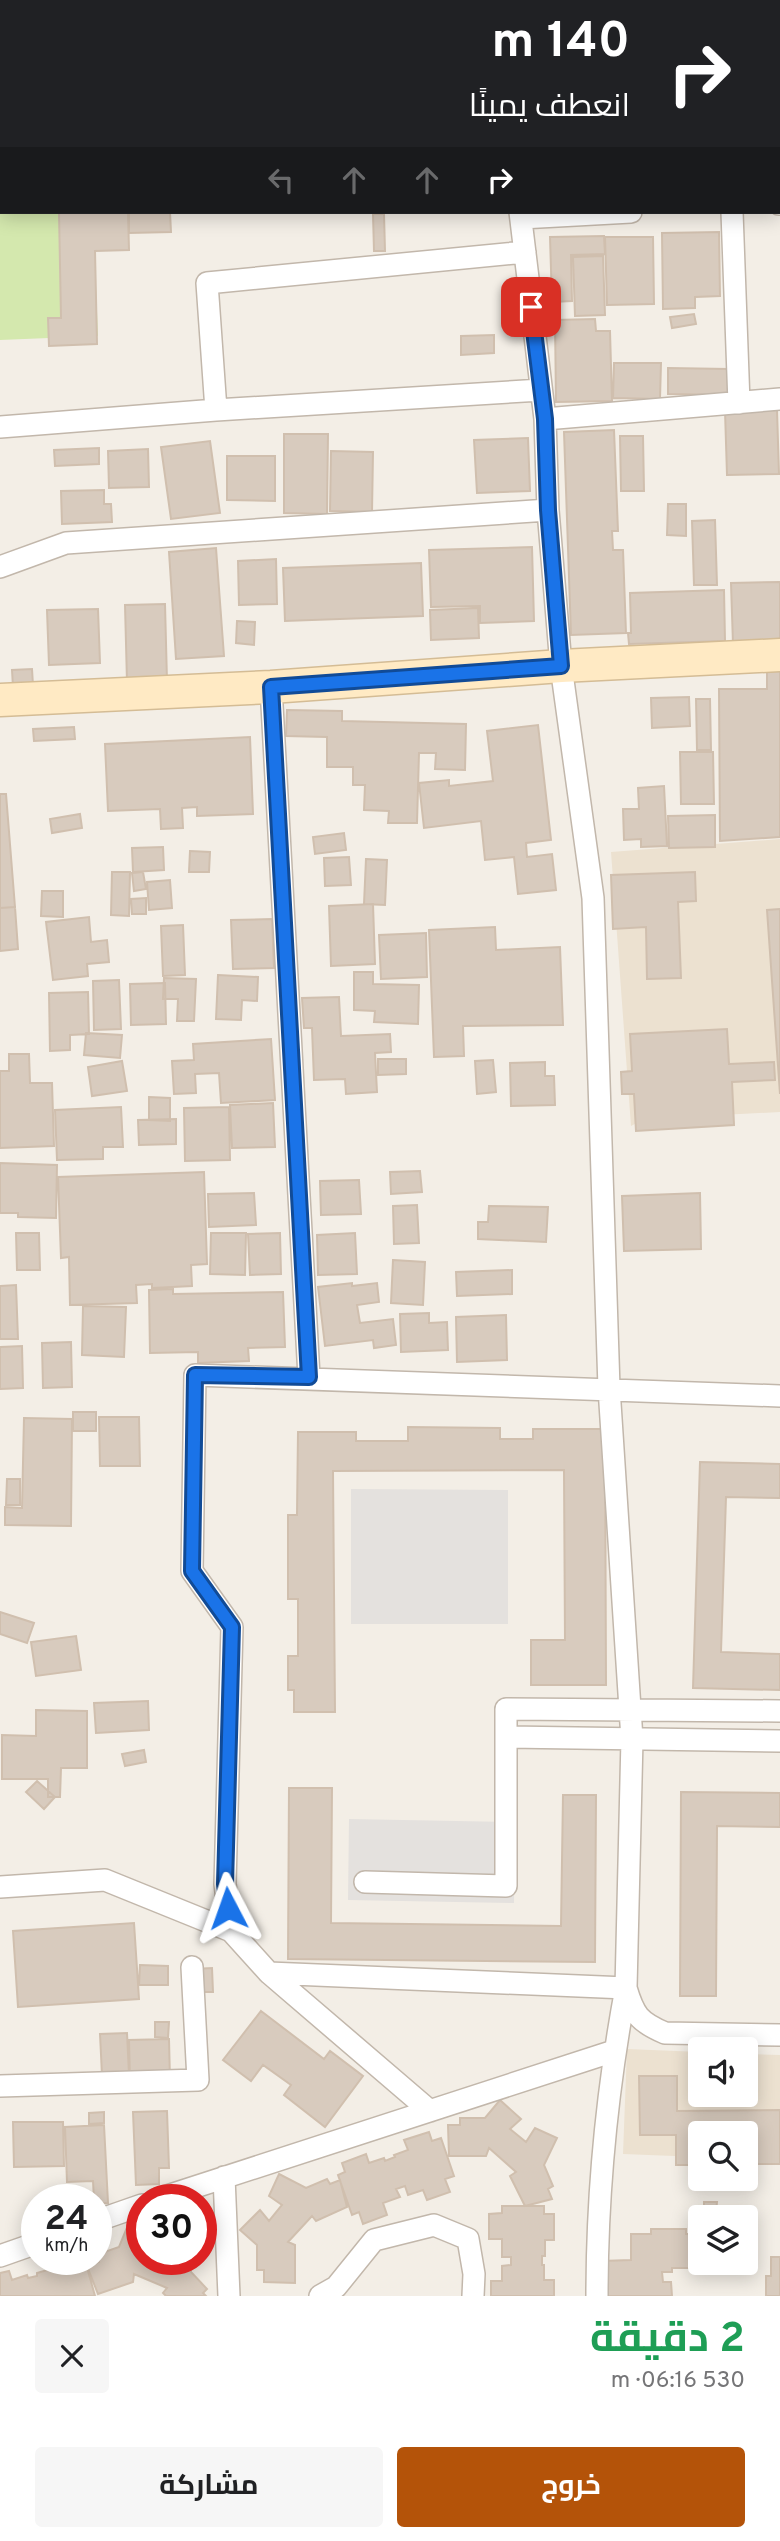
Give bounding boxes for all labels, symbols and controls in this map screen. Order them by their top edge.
text: 140 m [491,13,630,75]
icon: right [654,28,745,119]
text: انعطف يمينًا [469,88,630,128]
icon: left [262,161,300,199]
icon: ahead [335,161,373,199]
icon: ahead [408,161,446,199]
icon: right [481,161,519,199]
pin [501,277,561,337]
icon: arrive [512,288,550,326]
position arrow [191,1871,265,1945]
map controls [688,2037,758,2275]
button: sound [688,2037,758,2107]
button: search [688,2121,758,2191]
speed limit sign: 30 [126,2184,217,2275]
text: 24 [45,2198,88,2242]
button: layers [688,2205,758,2275]
text: km/h [45,2235,88,2258]
text: 2 دقيقة [590,2314,745,2367]
button: close [35,2319,109,2393]
text: 530 m · 06:16 [611,2367,745,2396]
button: مشاركة [35,2447,383,2527]
button: خروج [397,2447,745,2527]

